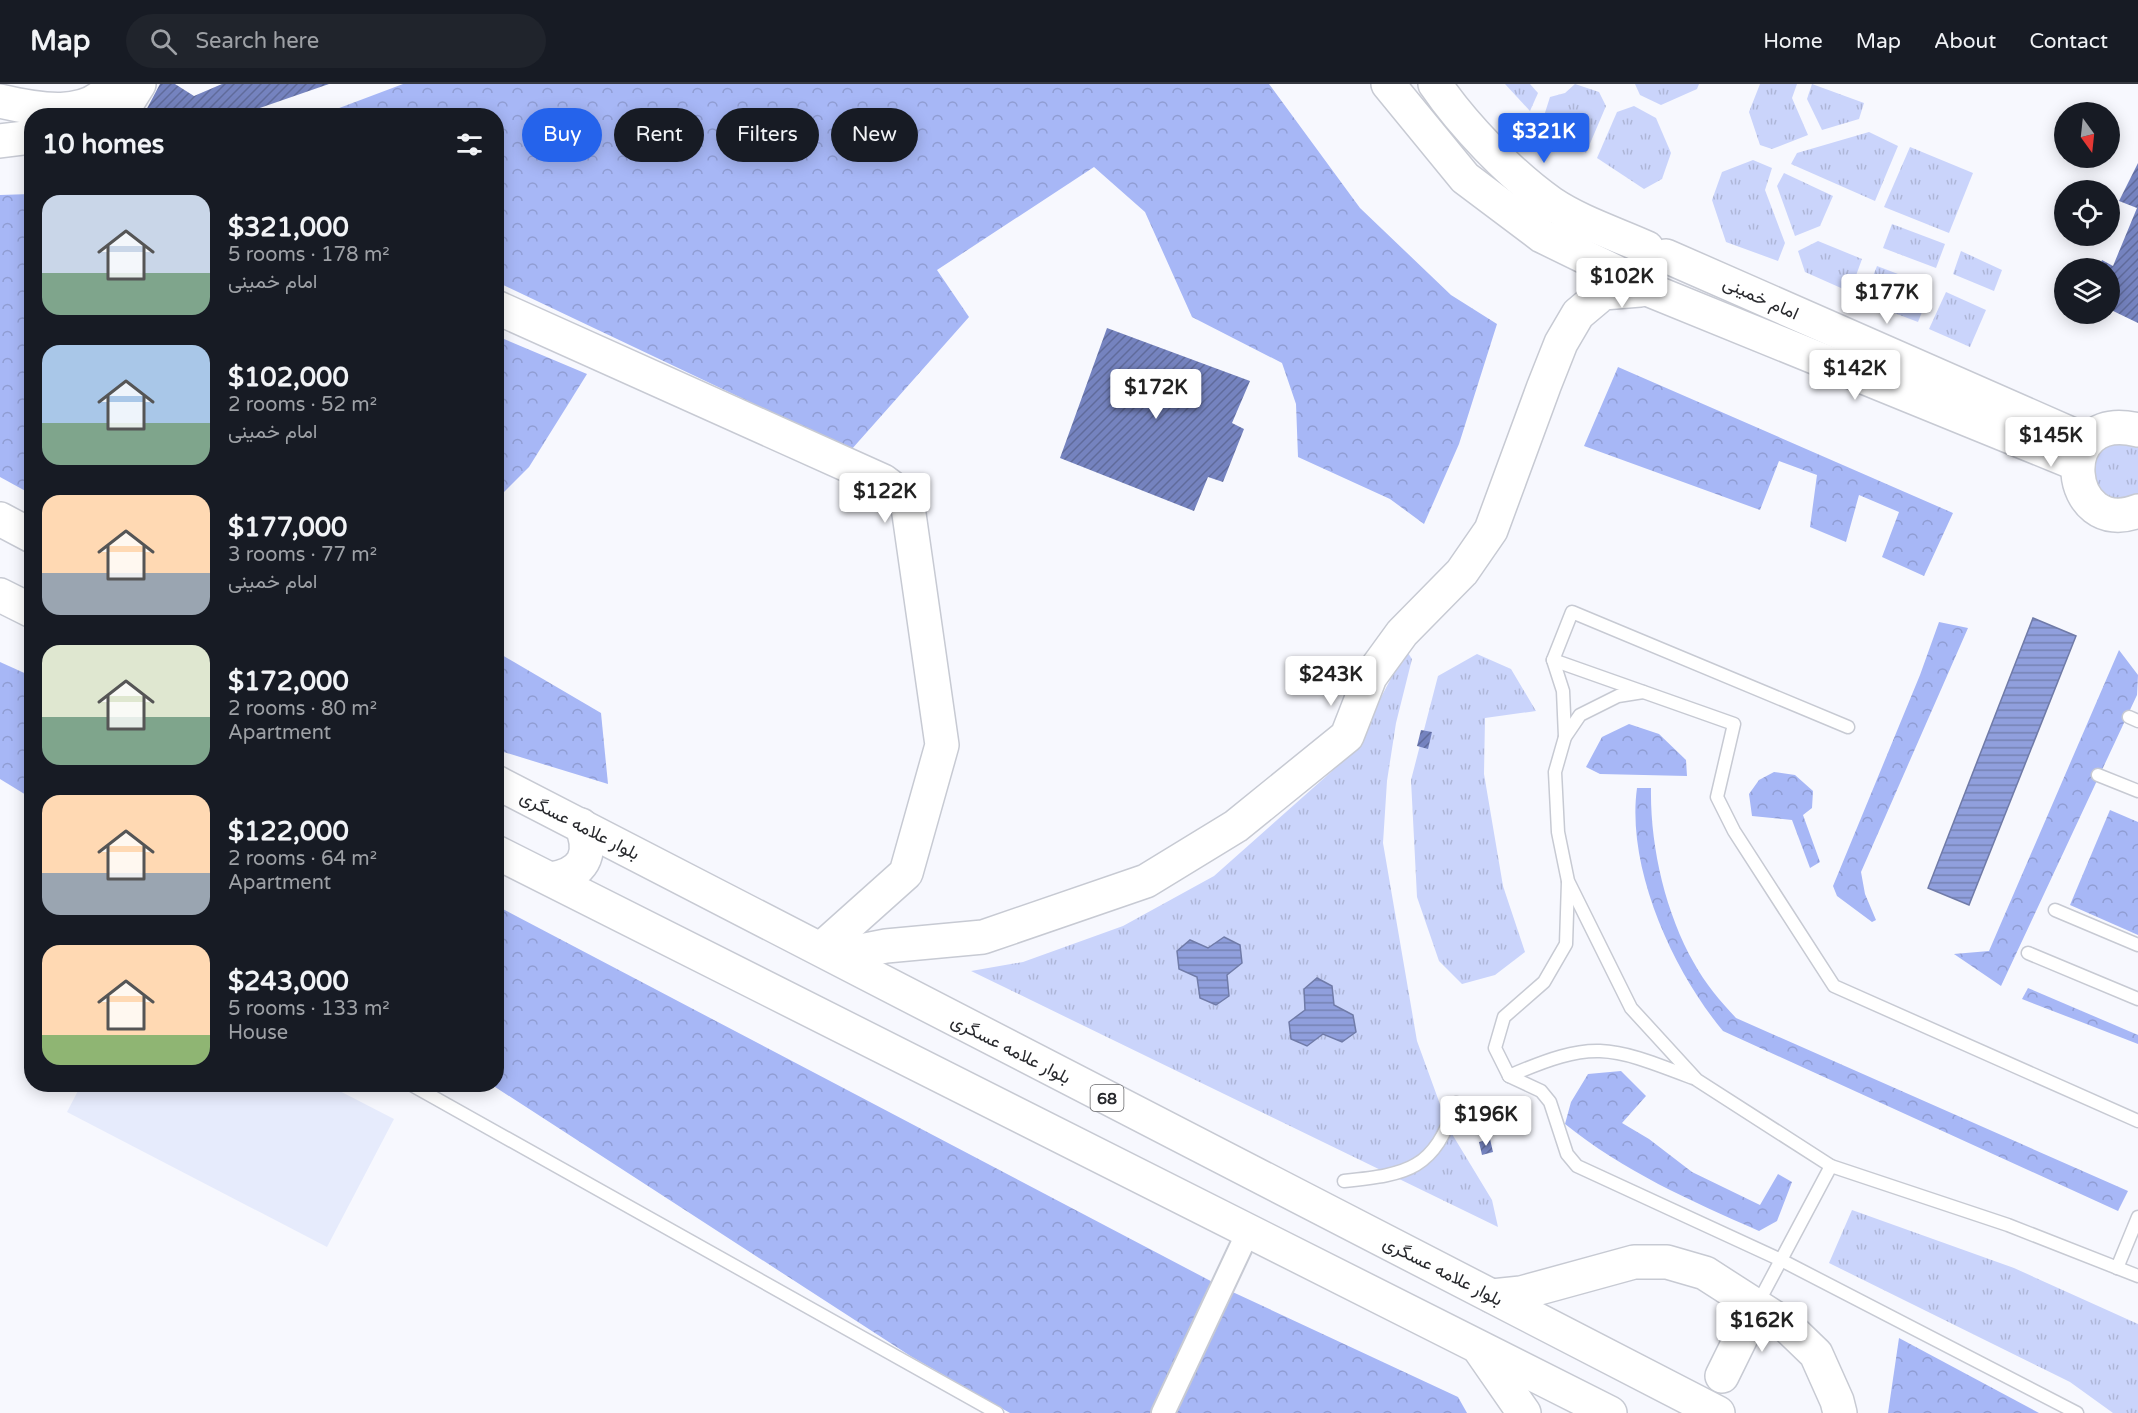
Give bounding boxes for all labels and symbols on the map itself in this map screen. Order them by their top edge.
north arrow [2054,102,2120,168]
pin: $321K [1502,113,1586,164]
pin: $102K [1580,258,1664,309]
street label: امام خمینی [1719,272,1802,325]
pin: $177K [1845,274,1929,325]
pin: $142K [1813,350,1897,401]
pin: $172K [1114,369,1198,420]
pin: $145K [2009,417,2093,468]
pin: $122K [843,473,927,524]
pin: $243K [1289,656,1373,707]
street label: بلوار علامه عسگری [516,785,644,865]
street label: بلوار علامه عسگری [947,1009,1075,1089]
road number: 68 [1090,1085,1124,1111]
pin: $196K [1444,1096,1528,1147]
street label: بلوار علامه عسگری [1379,1231,1507,1311]
pin: $162K [1720,1302,1804,1353]

